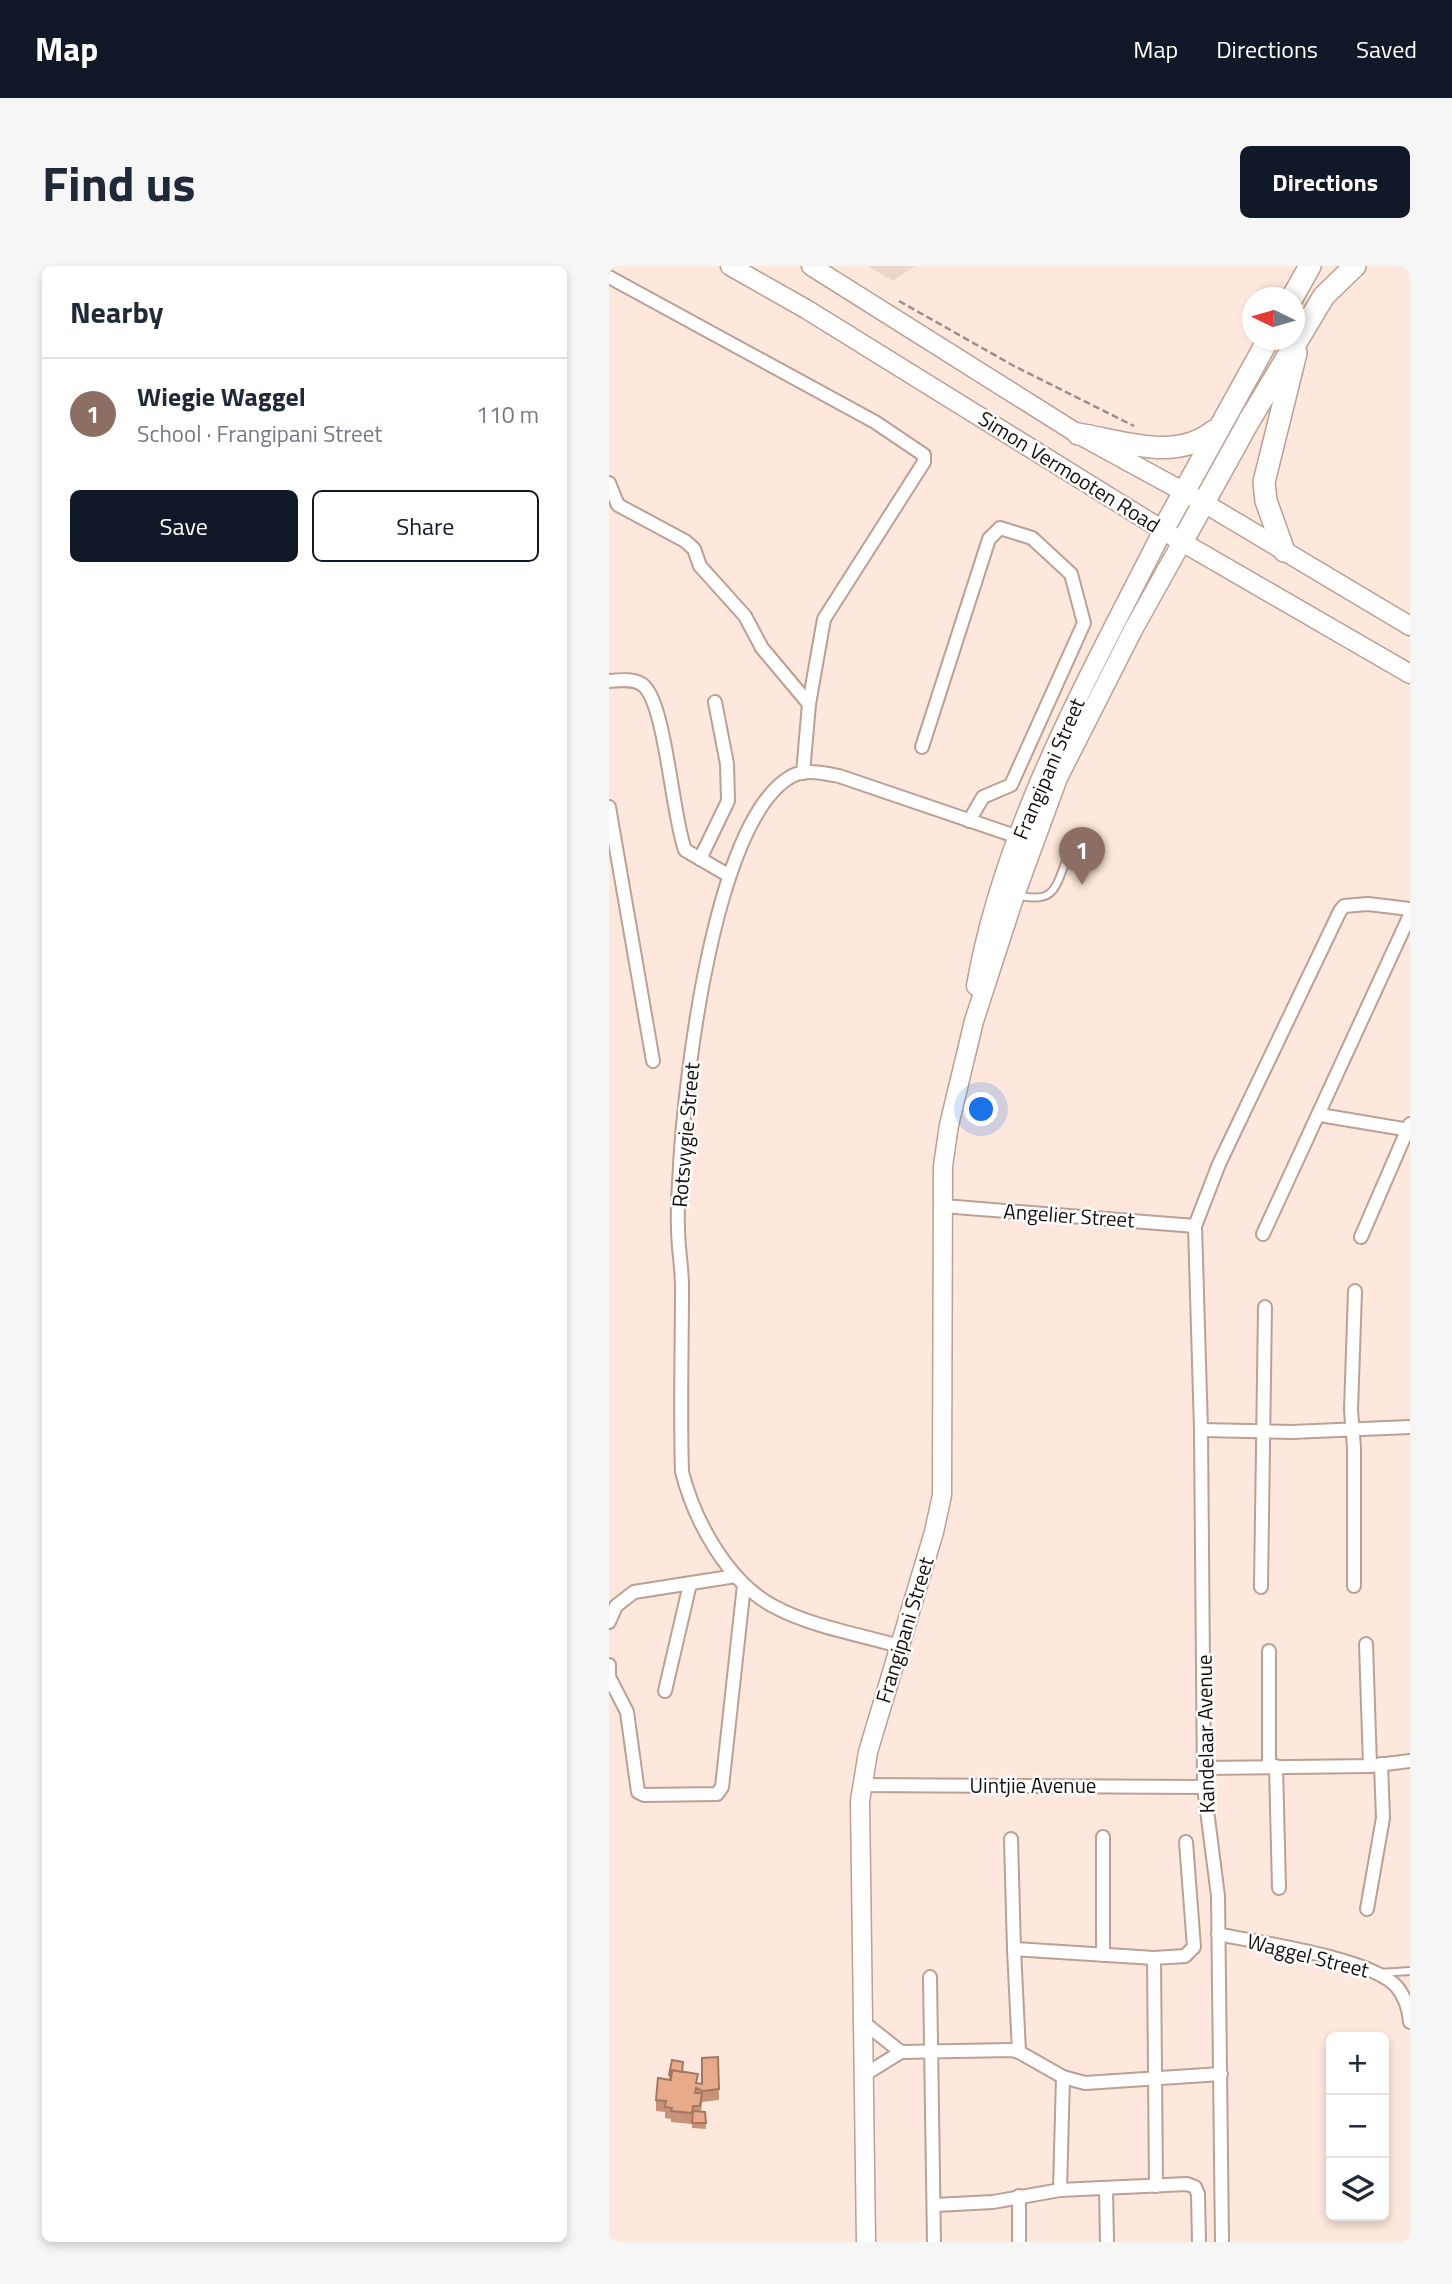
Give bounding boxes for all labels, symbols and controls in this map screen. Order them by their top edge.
text: Map [35,24,98,74]
text: Map [1133,31,1178,67]
text: Directions [1216,31,1318,67]
text: Saved [1356,31,1417,67]
text: Find us [42,145,196,220]
button: Directions [1240,146,1410,218]
north arrow [1242,287,1305,350]
text: Nearby [70,289,163,335]
text: Wiegie Waggel [137,377,306,416]
text: 1 [87,397,99,432]
text: 110 m [476,397,539,432]
street label: Simon Vermooten Road [972,402,1167,540]
text: School · Frangipani Street [137,416,382,451]
button: Save [70,490,298,562]
button: Share [312,490,539,562]
street label: Frangipani Street [1004,692,1093,844]
pin: 1 [1059,827,1105,885]
street label: Rotsvygie Street [663,1060,707,1209]
your location [964,1092,998,1126]
street label: Angelier Street [1002,1194,1136,1236]
street label: Frangipani Street [867,1552,942,1707]
street label: Kandelaar Avenue [1188,1654,1222,1814]
street label: Uintjie Avenue [970,1769,1096,1801]
street label: Waggel Street [1244,1924,1373,1986]
map controls [1326,2032,1389,2221]
button: + [1326,2032,1389,2095]
button: − [1326,2095,1389,2158]
button: layers [1326,2158,1389,2221]

